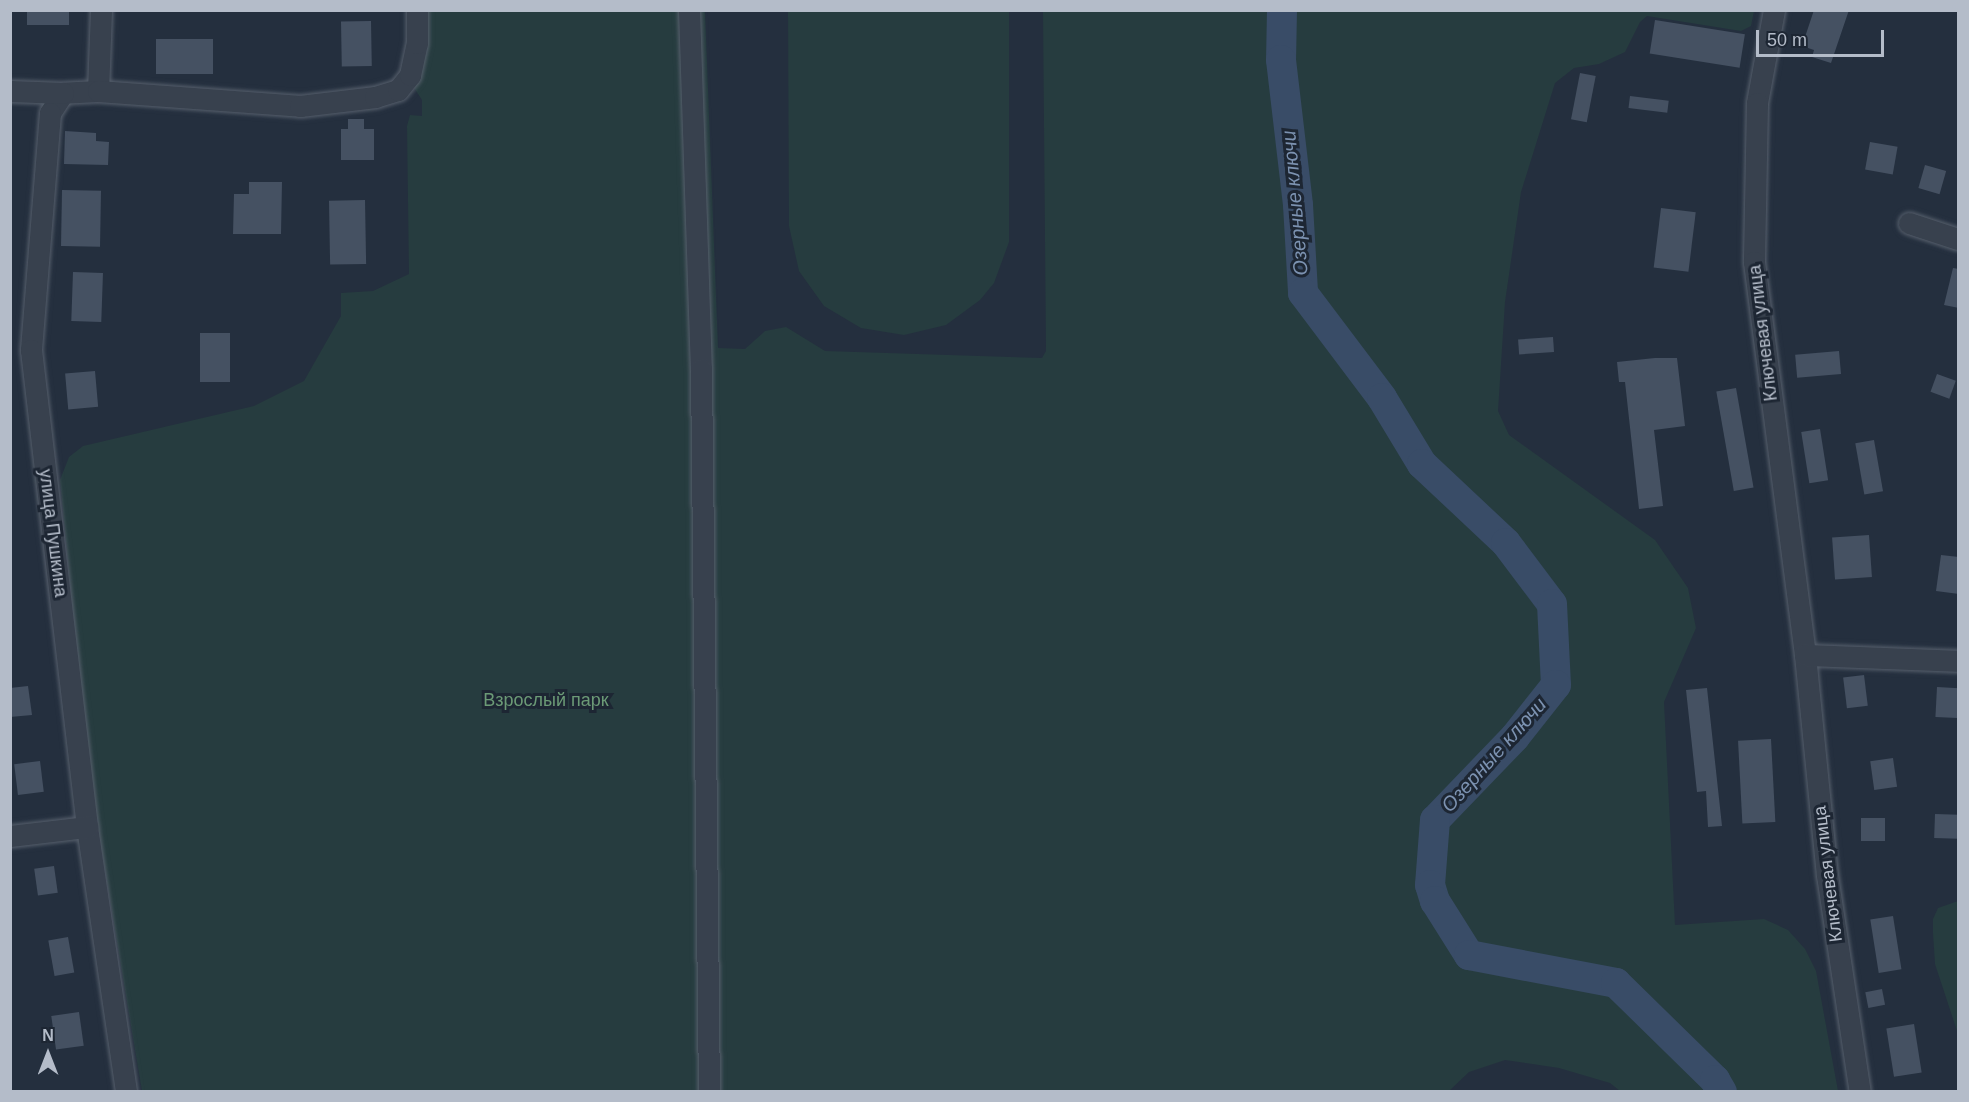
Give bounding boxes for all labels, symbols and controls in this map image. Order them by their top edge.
scale bar [1759,18,1886,56]
text: 50 m [1767,30,1807,50]
water label: Озерные ключи [1277,129,1313,277]
street label: Ключевая улица [1744,264,1782,402]
street label: улица Пушкина [34,468,72,598]
park label: Взрослый парк [483,689,609,711]
water label: Озерные ключи [1436,693,1552,817]
street label: Ключевая улица [1809,805,1847,943]
north arrow [18,1024,78,1084]
text: N [42,1027,54,1044]

